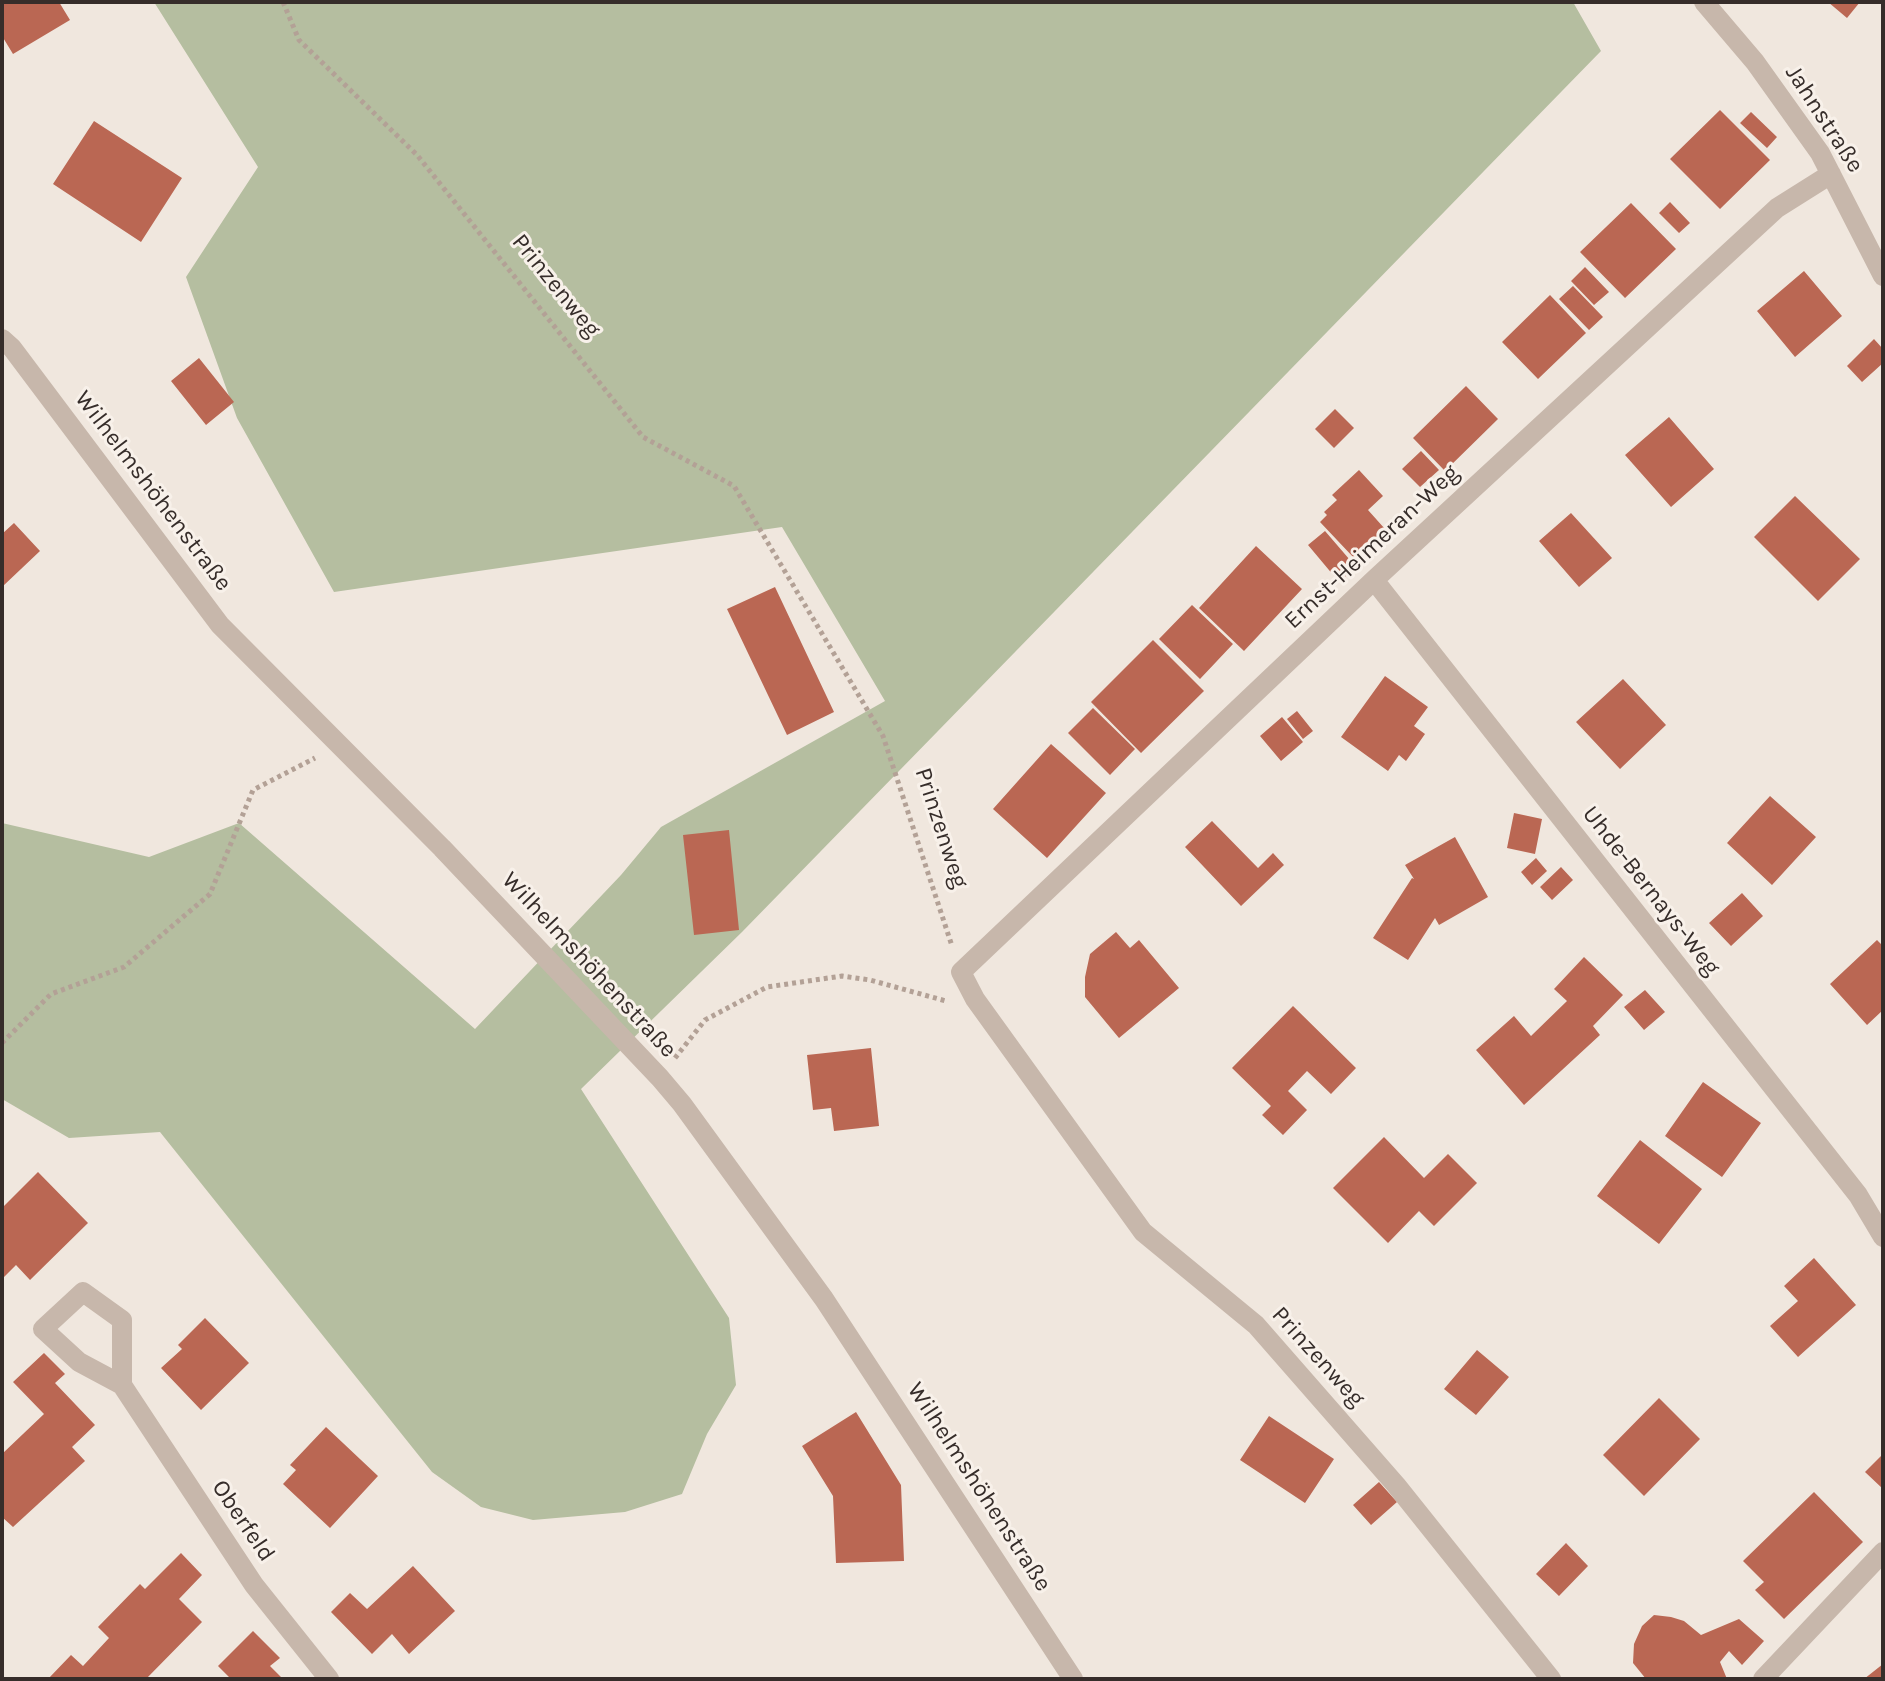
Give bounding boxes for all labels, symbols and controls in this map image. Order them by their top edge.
street label: Jahnstraße [1779,60,1869,178]
street label: Prinzenweg [505,228,607,344]
street label: Wilhelmshöhenstraße [68,385,238,597]
street label: Ernst-Heimeran-Weg [1279,459,1465,635]
street label: Prinzenweg [908,764,974,892]
street label: Uhde-Bernays-Weg [1576,800,1726,982]
street label: Wilhelmshöhenstraße [495,866,683,1064]
street label: Prinzenweg [1265,1301,1371,1413]
street label: Wilhelmshöhenstraße [901,1377,1057,1597]
street label: Oberfeld [205,1475,281,1567]

